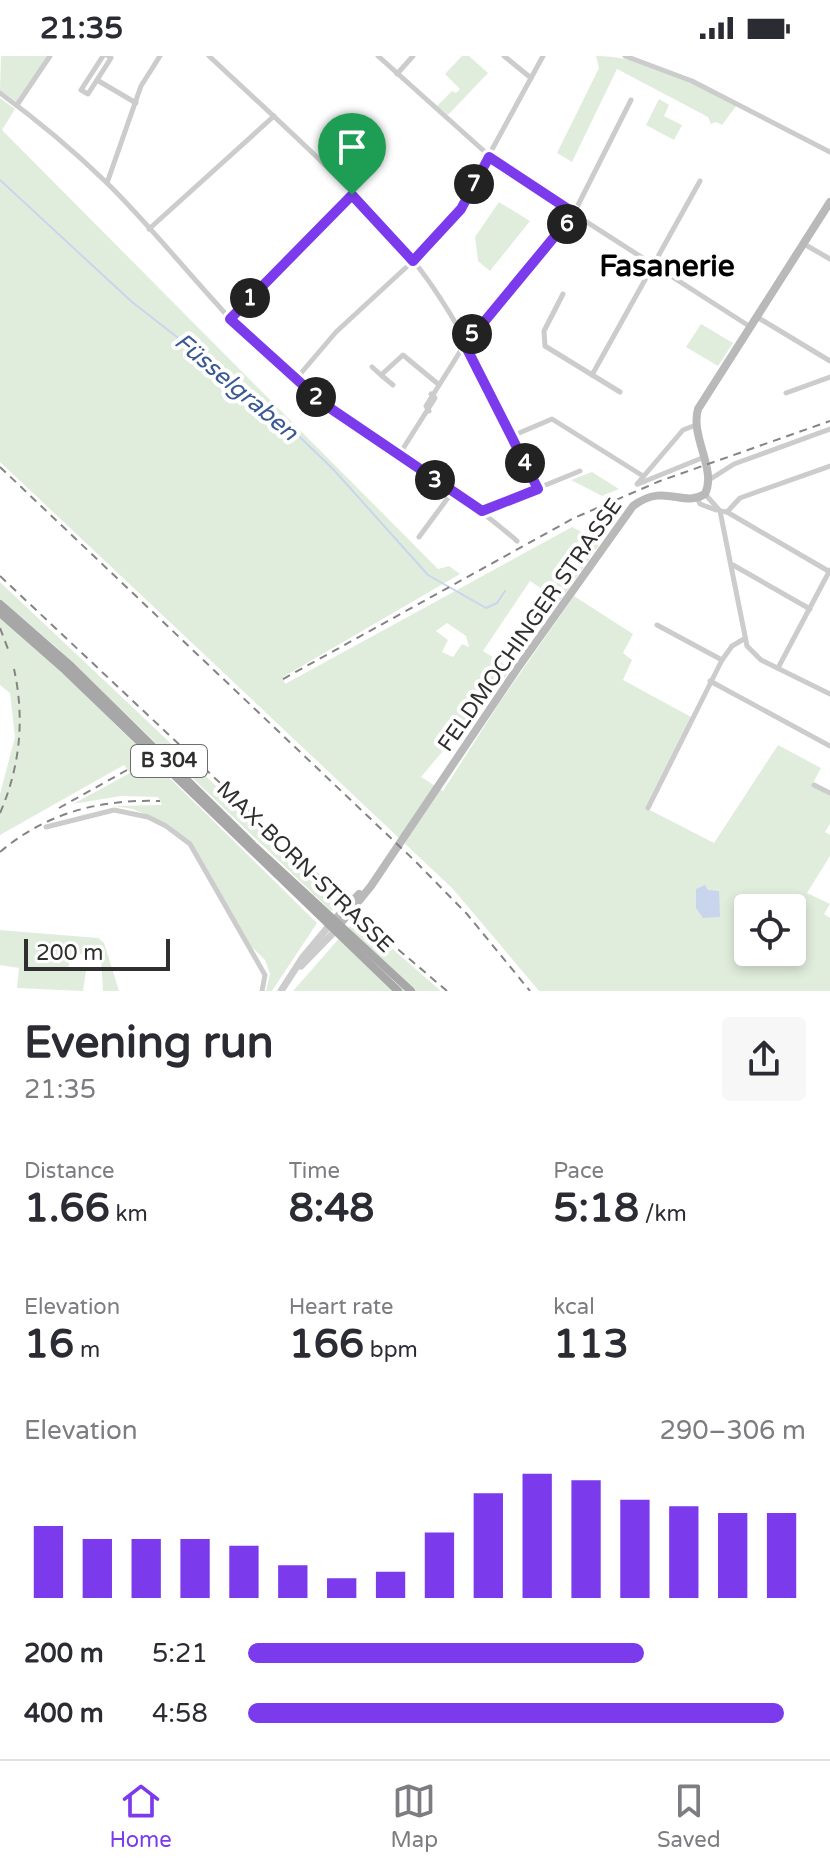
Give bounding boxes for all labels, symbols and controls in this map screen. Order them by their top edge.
text: 21:35 [40,10,123,47]
pin [318,113,386,195]
icon: arrive [330,125,374,169]
pin: 7 [454,164,494,204]
text: 7 [467,171,481,197]
pin: 6 [547,204,587,244]
text: 6 [560,211,574,237]
district label: Fasanerie [599,248,735,285]
pin: 1 [230,278,270,318]
text: 1 [243,285,257,311]
pin: 5 [452,314,492,354]
text: 5 [465,321,479,347]
water label: Füsselgraben [168,327,305,448]
pin: 2 [296,377,336,417]
text: 2 [309,384,323,410]
pin: 4 [505,443,545,483]
text: 4 [518,450,532,476]
pin: 3 [415,460,455,500]
text: 3 [428,467,442,493]
street label: FELDMOCHINGER STRASSE [432,493,628,757]
road number: B 304 [131,745,207,777]
street label: MAX-BORN-STRASSE [211,776,399,958]
map controls [734,894,806,966]
button: locate [734,894,806,966]
scale bar [24,935,170,971]
text: 200 m [36,940,103,966]
text: Evening run [24,1017,273,1070]
button: share [722,1017,806,1101]
text: 21:35 [24,1074,96,1105]
text: Distance [24,1158,115,1184]
text: Time [289,1158,340,1184]
text: Pace [553,1158,604,1184]
text: 1.66 [24,1184,110,1232]
text: 8:48 [289,1184,374,1232]
text: 5:18 [553,1184,639,1232]
text: km [110,1201,148,1227]
text: /km [639,1201,687,1227]
text: Elevation [24,1294,120,1320]
text: Heart rate [289,1294,394,1320]
text: kcal [553,1294,595,1320]
text: 16 [24,1320,74,1368]
text: 166 [289,1320,364,1368]
text: 113 [553,1320,629,1368]
text: m [74,1337,100,1363]
text: bpm [364,1337,418,1363]
text: Elevation [24,1415,138,1446]
text: 290–306 m [660,1415,806,1446]
text: 200 m [24,1638,104,1669]
text: 5:21 [152,1638,208,1669]
text: 400 m [24,1698,104,1729]
text: 4:58 [152,1698,208,1729]
tab: Home [109,1779,172,1853]
tab: Map [391,1779,438,1853]
tab: Saved [657,1779,721,1853]

